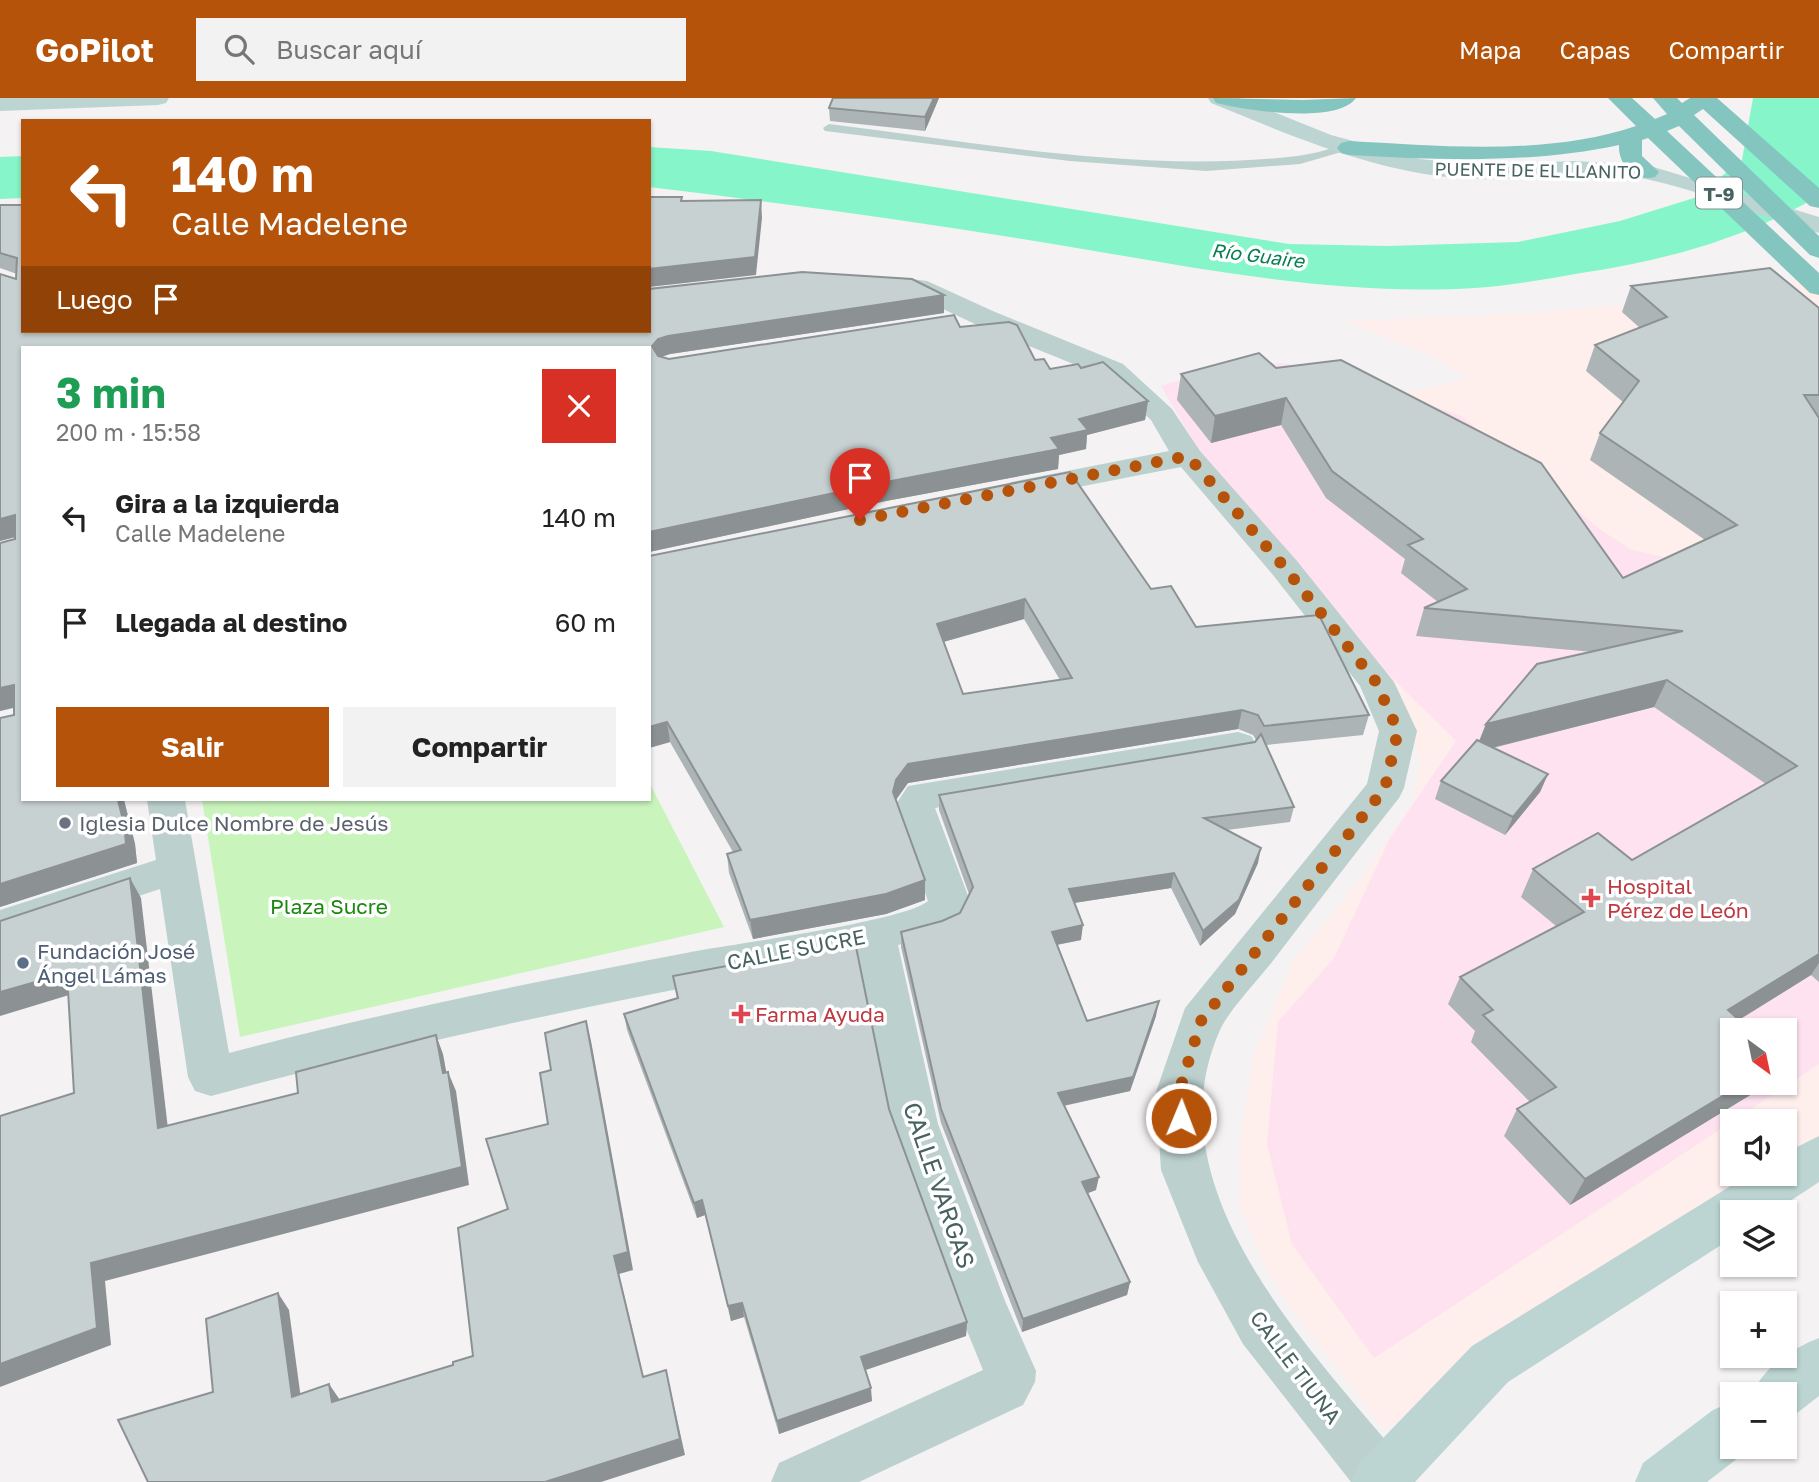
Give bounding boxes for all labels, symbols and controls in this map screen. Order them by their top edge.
search box [196,18,686,81]
text: GoPilot [35,30,154,69]
icon: search [220,30,258,68]
text: Buscar aquí [276,34,422,65]
text: Mapa [1459,35,1522,64]
text: Capas [1560,35,1630,64]
text: Compartir [1668,35,1784,64]
text: 140 m [171,144,314,203]
icon: left [56,147,147,238]
street label: PUENTE DE EL LLANITO [1435,157,1641,183]
road number: T-9 [1696,178,1742,208]
text: Calle Madelene [171,204,408,242]
water label: Río Guaire [1210,238,1308,272]
icon: arrive [147,280,185,318]
text: Luego [56,284,133,315]
text: 3 min [56,367,166,417]
button: close [542,369,616,443]
text: 200 m · 15:58 [56,418,201,446]
pin [830,448,890,520]
icon: arrive [841,459,879,497]
text: Gira a la izquierda [115,488,339,519]
icon: left [56,499,94,537]
text: 140 m [542,502,616,533]
text: Calle Madelene [115,519,285,547]
icon: arrive [56,604,94,642]
text: Llegada al destino [115,607,347,638]
text: 60 m [555,607,616,638]
button: Salir [56,707,329,787]
button: Compartir [343,707,616,787]
place label: Iglesia Dulce Nombre de Jesús [79,810,388,836]
marker: Iglesia Dulce Nombre de Jesús [57,815,73,831]
place label: Hospital Pérez de León [1607,873,1749,923]
marker: Hospital Pérez de León [1581,888,1601,908]
park label: Plaza Sucre [270,893,388,919]
street label: CALLE SUCRE [725,923,867,975]
place label: Fundación José Ángel Lámas [37,938,195,988]
marker: Fundación José Ángel Lámas [15,955,31,971]
place label: Farma Ayuda [755,1001,885,1027]
marker: Farma Ayuda [733,1006,749,1022]
north arrow [1720,1018,1797,1096]
map controls [1720,1018,1797,1459]
position arrow [1144,1081,1218,1155]
street label: CALLE VARGAS [898,1098,982,1272]
button: sound [1720,1109,1797,1186]
button: layers [1720,1200,1797,1277]
button: + [1720,1291,1797,1368]
street label: CALLE TIUNA [1245,1305,1347,1429]
button: − [1720,1382,1797,1459]

